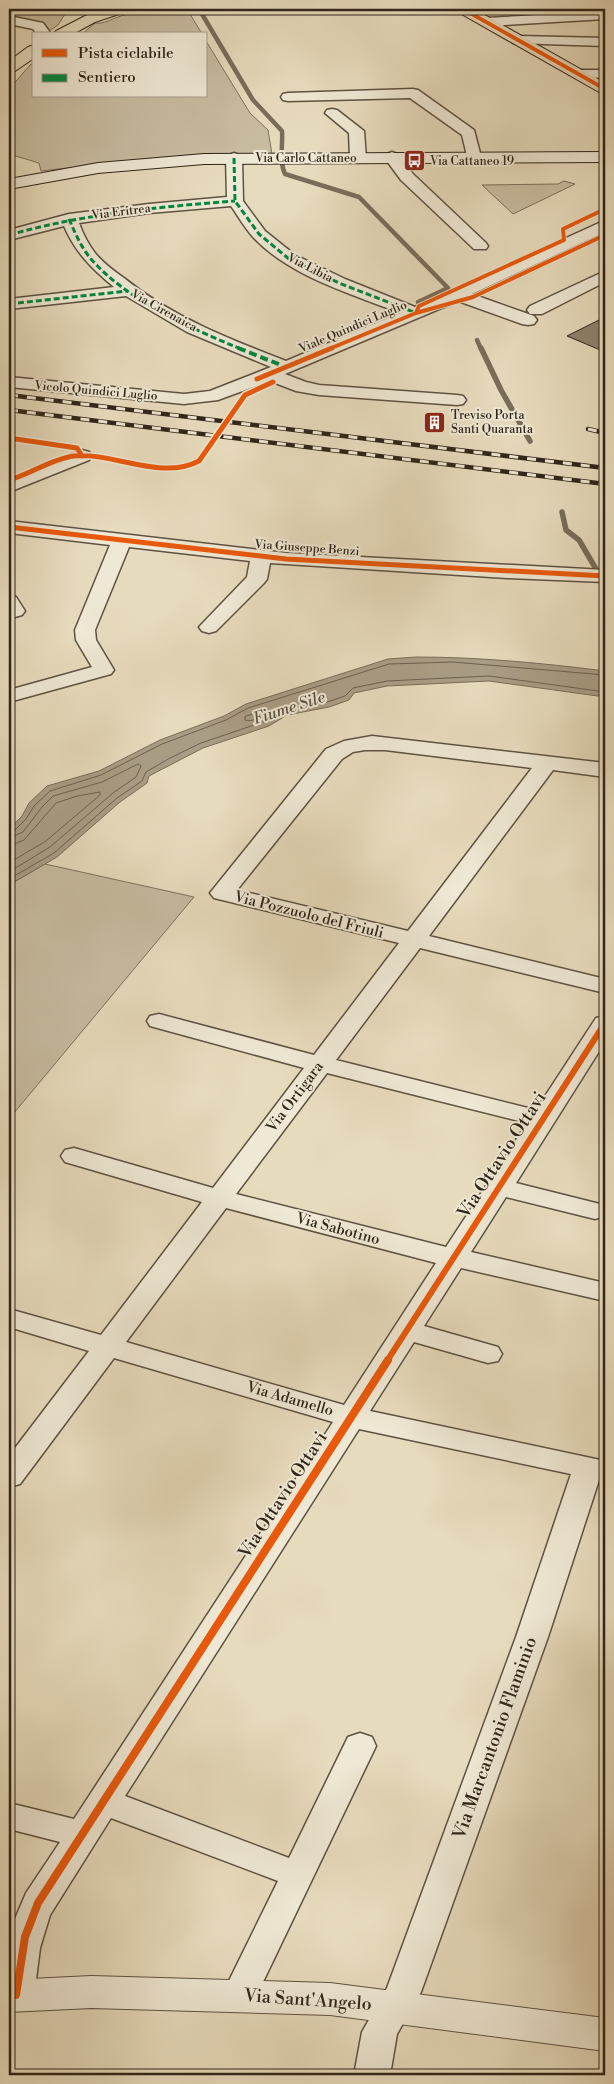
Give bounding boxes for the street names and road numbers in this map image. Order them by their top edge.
street label: Via Carlo Cattaneo [254,151,357,166]
street label: Via Eritrea [90,201,152,223]
street label: Via Libia [284,250,336,286]
street label: Via Cirenaica [128,286,200,336]
street label: Viale Quindici Luglio [296,297,409,357]
street label: Vicolo Quindici Luglio [33,378,158,404]
street label: Via Giuseppe Benzi [253,537,360,559]
street label: Via Pozzuolo del Friuli [231,887,386,943]
street label: Via Ortigara [262,1058,328,1137]
street label: Via Ottavio Ottavi [452,1087,552,1223]
street label: Via Sabotino [293,1208,382,1249]
street label: Via Adamello [243,1377,336,1420]
street label: Via Ottavio Ottavi [233,1427,333,1563]
street label: Via Marcantonio Flaminio [447,1634,542,1843]
street label: Via Sant'Angelo [242,1984,373,2016]

